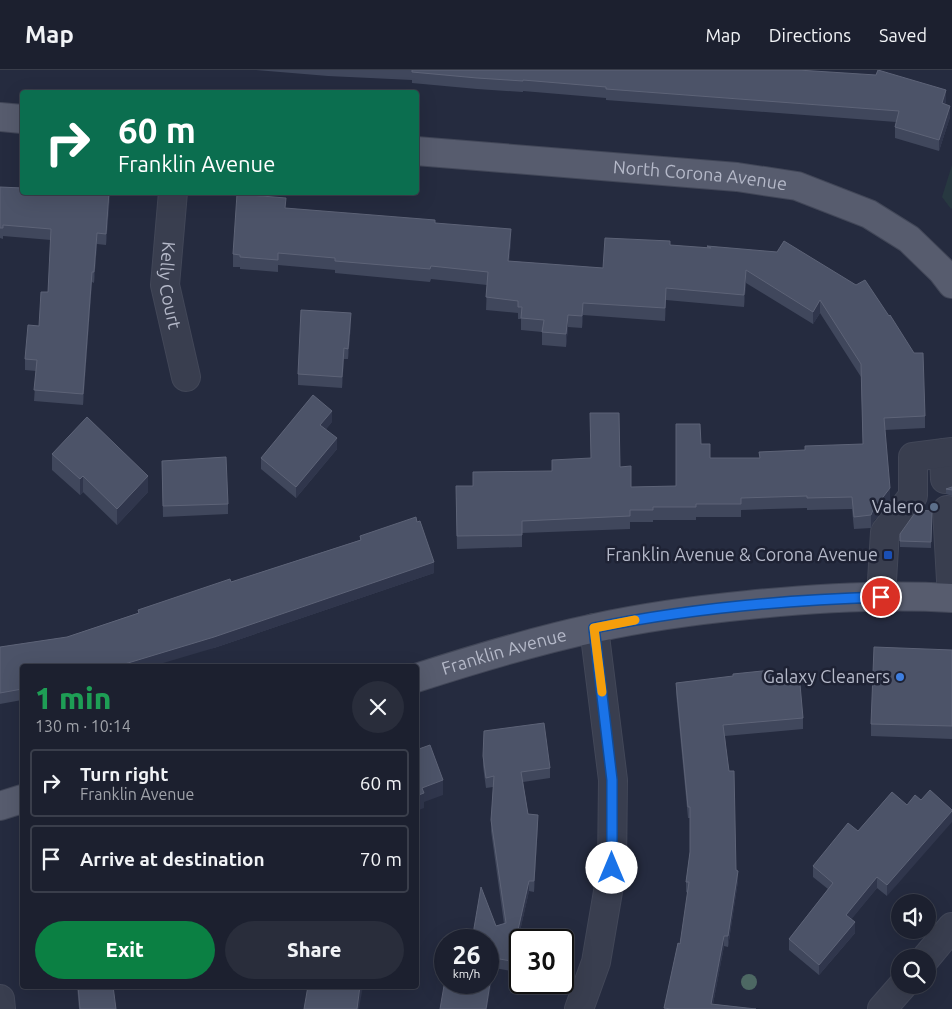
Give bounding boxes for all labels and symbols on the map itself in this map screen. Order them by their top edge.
street label: North Corona Avenue [612,156,788,193]
street label: Kelly Court [156,241,186,331]
place label: Valero [872,496,924,516]
marker: Valero [928,501,940,513]
place label: Franklin Avenue & Corona Avenue [606,544,878,564]
marker: Franklin Avenue & Corona Avenue [882,549,894,561]
pin [860,576,902,618]
street label: Franklin Avenue [439,624,568,678]
place label: Galaxy Cleaners [763,666,890,686]
marker: Galaxy Cleaners [894,671,906,683]
position arrow [585,841,637,893]
speed limit sign: 30 [509,929,574,994]

